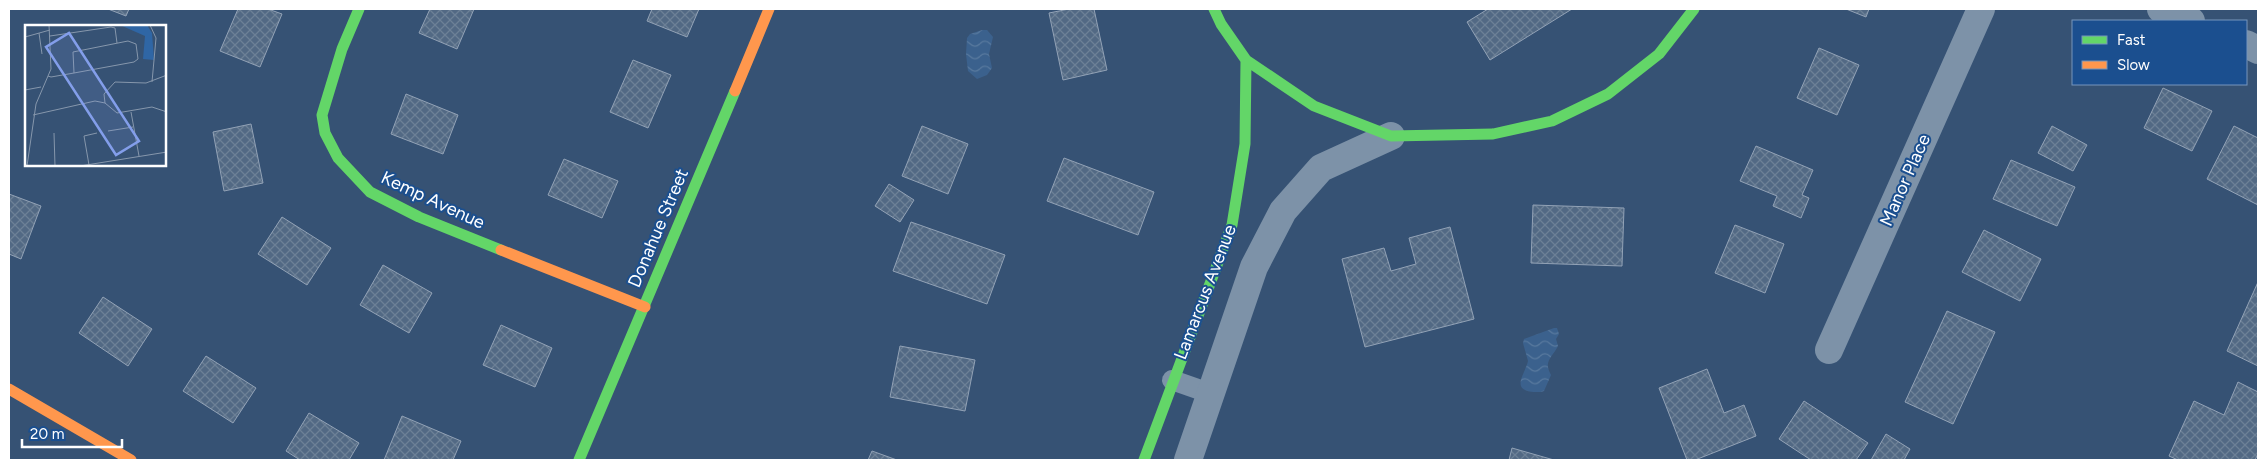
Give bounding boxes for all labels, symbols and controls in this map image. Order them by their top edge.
legend [2072,20,2247,85]
inset map [25,25,166,166]
text: Fast [2117,31,2146,49]
text: Slow [2117,56,2150,74]
street label: Manor Place [1875,130,1935,229]
street label: Donahue Street [623,165,693,291]
street label: Kemp Avenue [378,166,489,234]
street label: Lamarcus Avenue [1169,221,1241,363]
scale bar [22,416,122,448]
text: 20 m [30,425,64,443]

